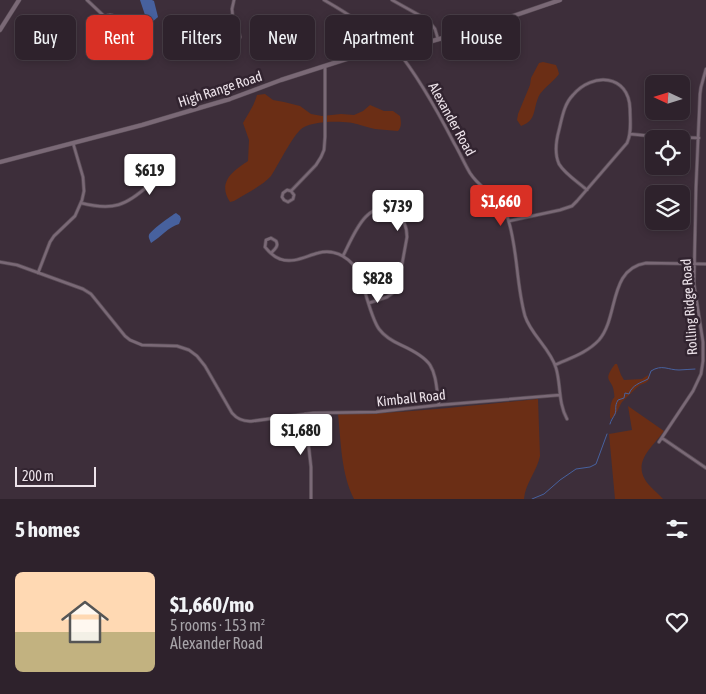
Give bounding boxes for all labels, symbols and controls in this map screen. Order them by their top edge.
chip: Buy [15,15,76,60]
chip: Rent [86,15,153,60]
chip: Filters [163,15,240,60]
chip: New [250,15,315,60]
chip: Apartment [325,15,432,60]
chip: House [442,15,520,60]
street label: High Range Road [176,68,264,110]
north arrow [645,75,690,120]
map controls [645,75,690,230]
street label: Alexander Road [425,80,479,158]
button: locate [645,130,690,175]
pin: $619 [120,154,180,196]
text: $619 [135,161,165,179]
pin: $1,660 [460,184,542,227]
button: layers [645,185,690,230]
pin: $739 [368,190,428,232]
text: $1,660 [481,192,521,210]
text: $739 [383,197,413,215]
street label: Rolling Ridge Road [678,258,700,356]
pin: $828 [348,262,408,304]
text: $828 [363,269,393,287]
street label: Kimball Road [376,386,446,410]
pin: $1,680 [260,414,342,456]
text: $1,680 [281,421,321,439]
scale bar [15,464,96,487]
text: 200 m [22,468,54,484]
icon: filters [663,515,691,543]
text: 5 homes [15,517,80,541]
icon: home [55,592,115,652]
text: $1,660/mo [170,592,254,616]
icon: heart [663,608,691,636]
text: 5 rooms · 153 m² [170,616,265,634]
text: Alexander Road [170,634,263,652]

